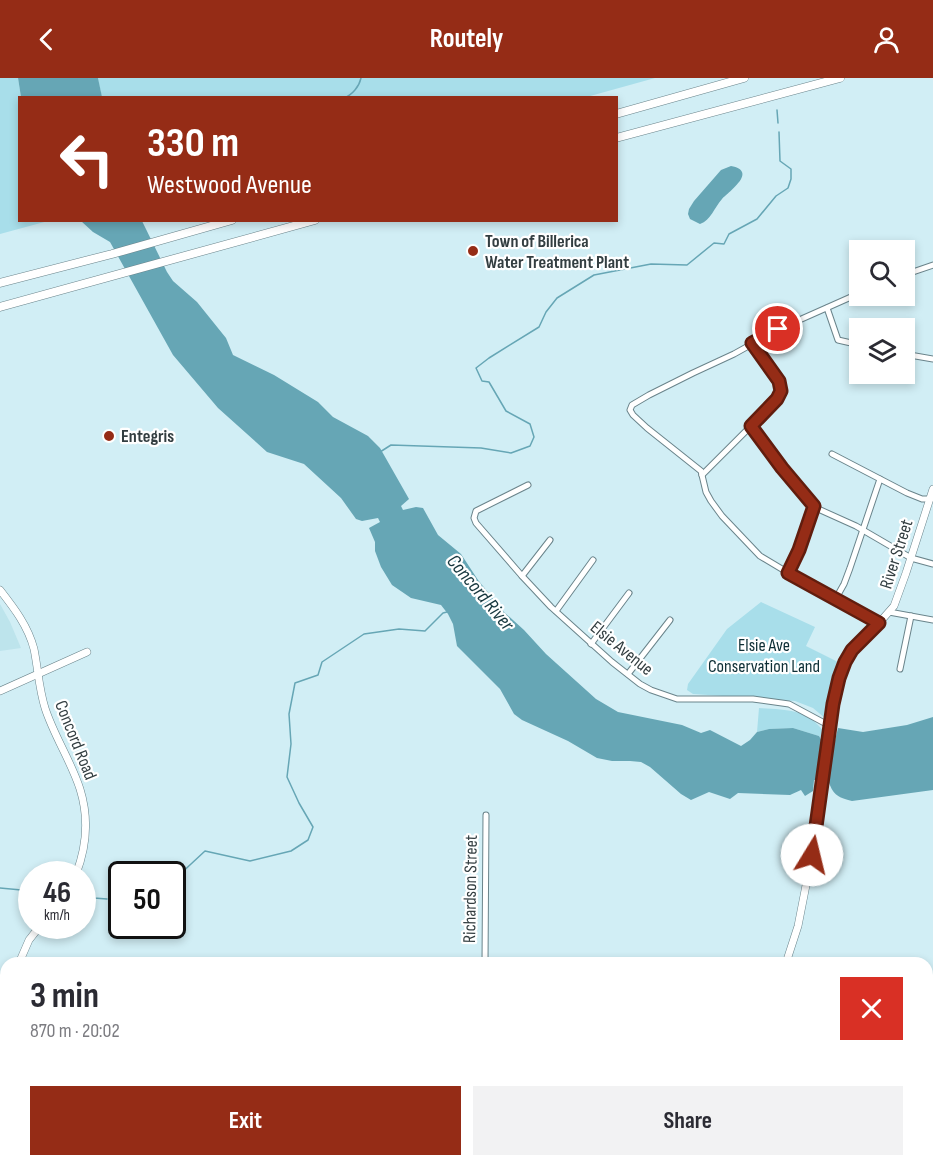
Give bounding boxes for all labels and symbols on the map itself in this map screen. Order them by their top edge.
place label: Town of Billerica Water Treatment Plant [485,231,629,273]
marker: Town of Billerica Water Treatment Plant [466,244,480,258]
pin [752,303,803,354]
place label: Entegris [121,426,174,447]
marker: Entegris [102,429,116,443]
street label: River Street [875,516,918,592]
water label: Concord River [441,550,520,637]
street label: Elsie Avenue [586,617,657,680]
park label: Elsie Ave Conservation Land [708,635,820,677]
street label: Concord Road [50,698,101,783]
position arrow [780,823,844,887]
street label: Richardson Street [459,834,482,943]
speed limit sign: 50 [108,861,186,939]

